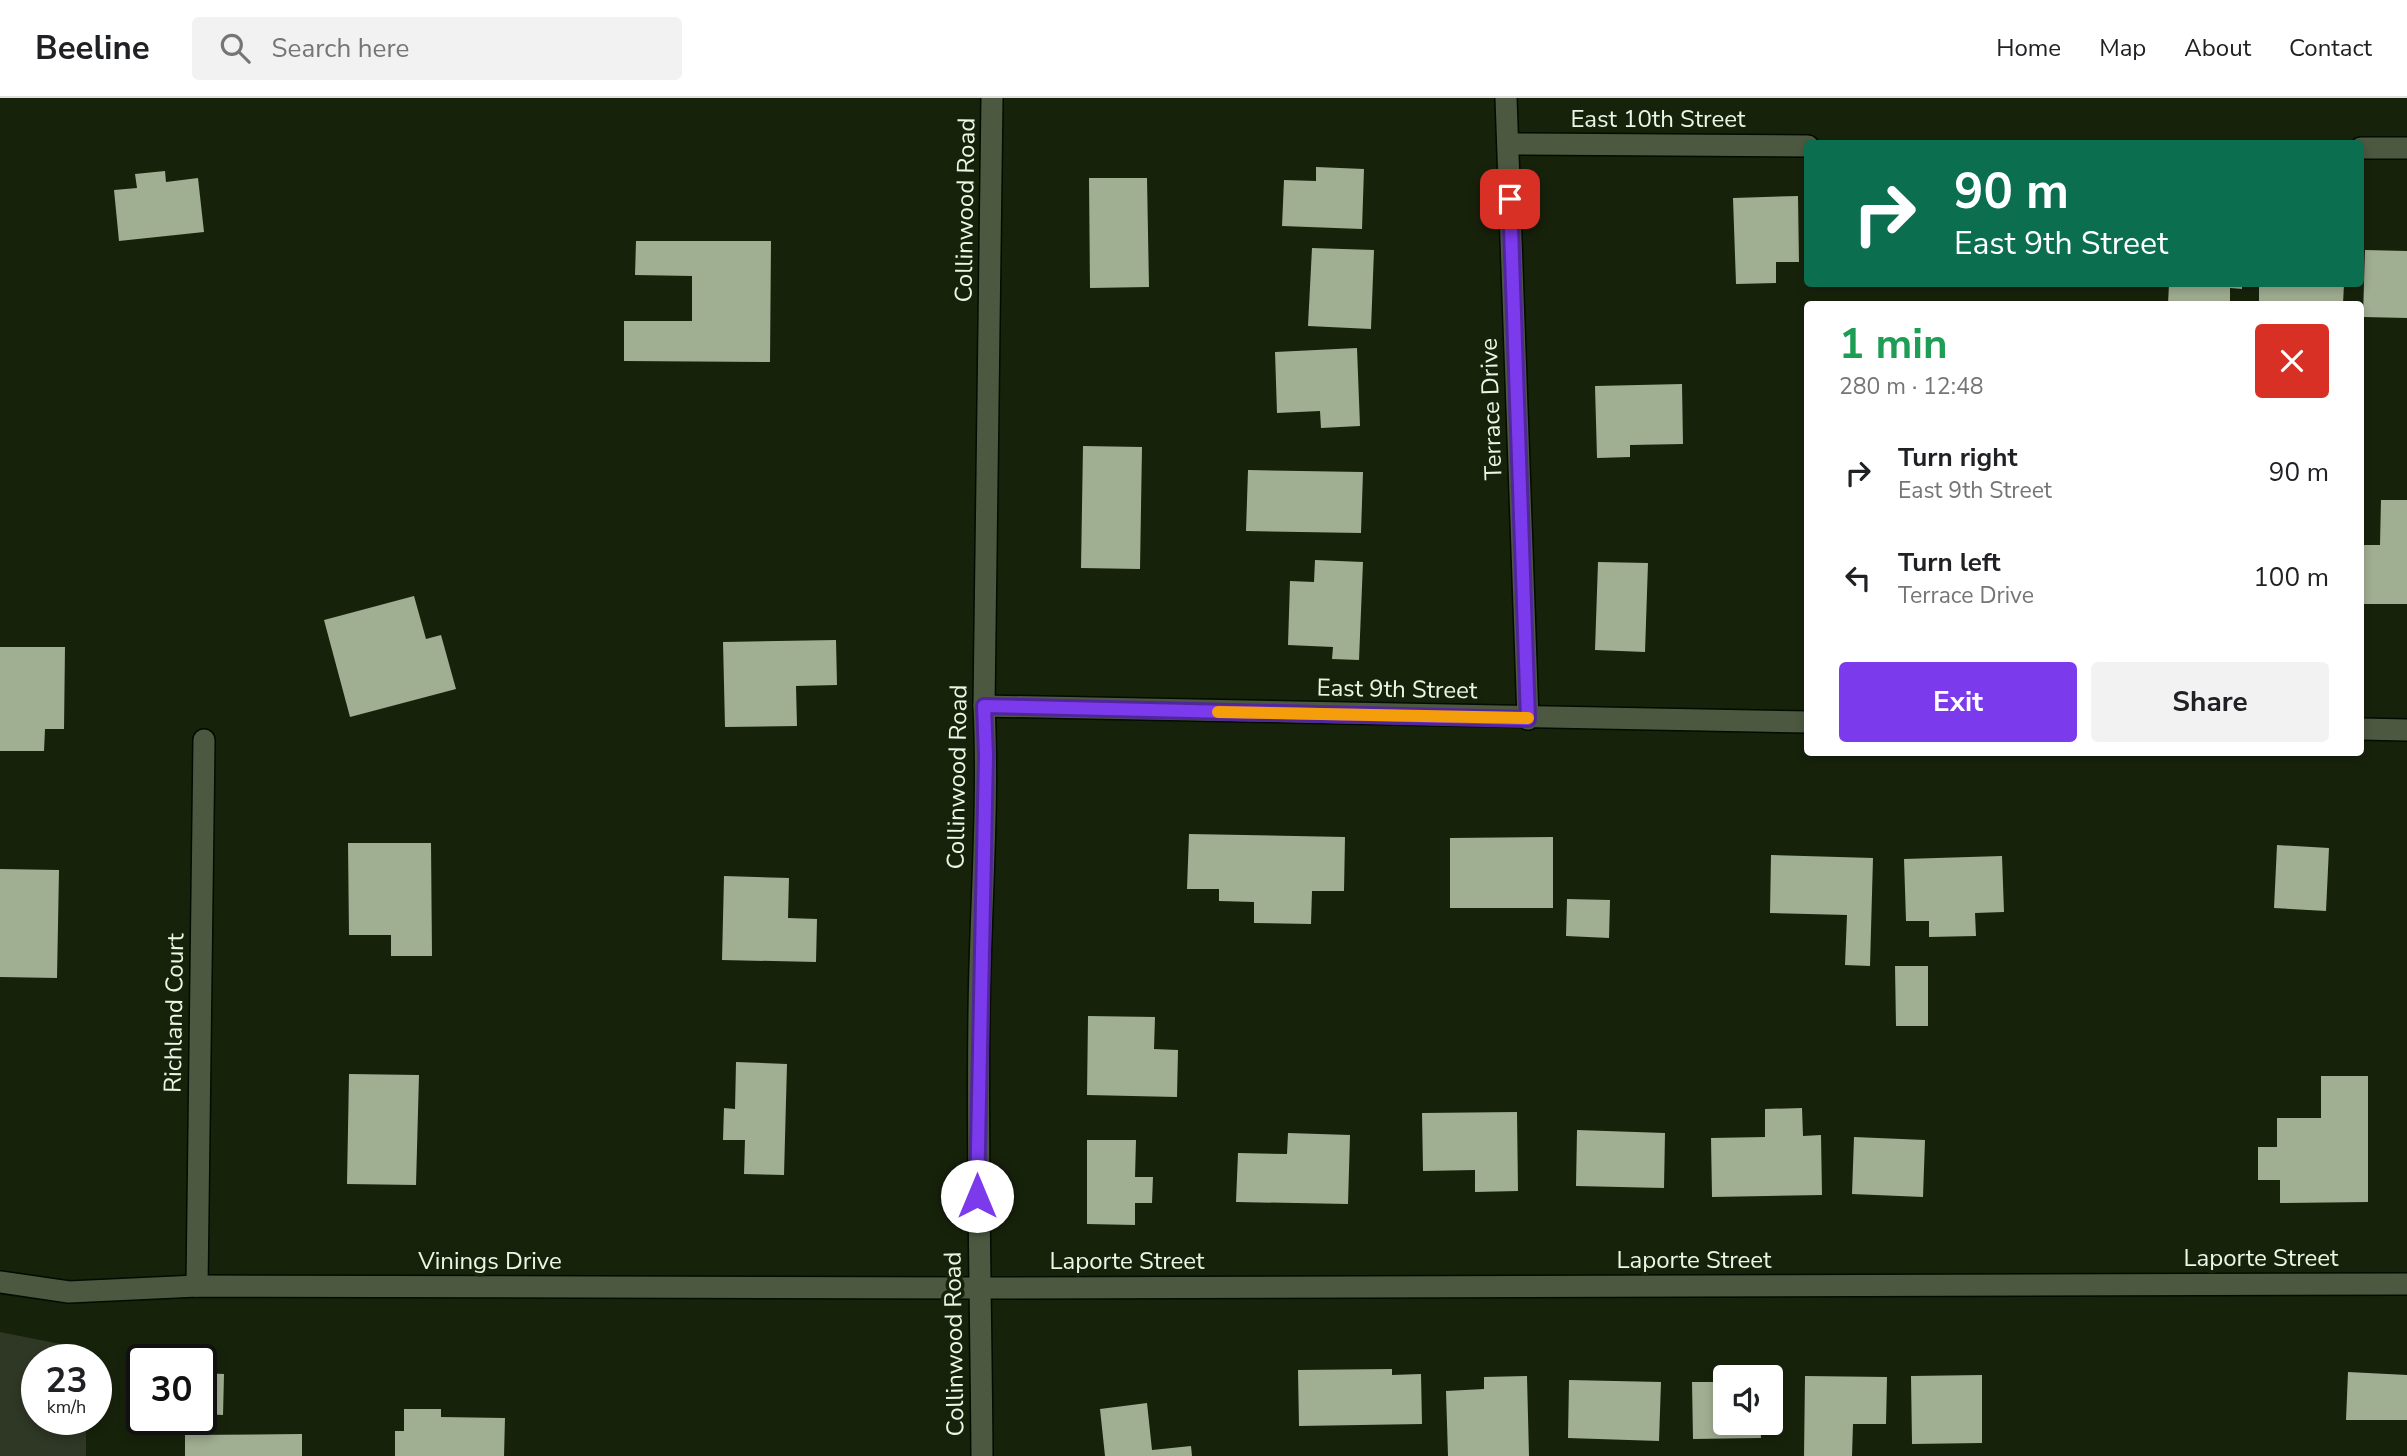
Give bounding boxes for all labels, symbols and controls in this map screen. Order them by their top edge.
search box [192,17,682,80]
text: Beeline [35,26,150,71]
icon: search [216,29,254,67]
text: Search here [272,31,409,66]
text: Home [1996,32,2061,64]
text: Map [2099,32,2146,64]
text: About [2184,32,2251,64]
text: Contact [2289,32,2372,64]
street label: East 10th Street [1570,103,1746,135]
street label: Collinwood Road [947,117,983,303]
text: 90 m [1954,158,2069,225]
icon: right [1839,168,1930,259]
pin [1480,169,1540,229]
icon: arrive [1491,180,1529,218]
text: East 9th Street [1954,222,2168,265]
text: 1 min [1839,316,1948,373]
button: close [2255,324,2329,398]
street label: Terrace Drive [1473,338,1509,480]
text: 280 m · 12:48 [1839,371,1984,402]
text: Turn right [1898,440,2017,475]
icon: right [1839,454,1877,492]
text: 90 m [2269,455,2329,490]
text: East 9th Street [1898,475,2052,506]
text: Turn left [1898,545,2001,580]
icon: left [1839,559,1877,597]
text: 100 m [2253,560,2329,595]
text: Terrace Drive [1898,580,2034,611]
button: Exit [1839,662,2077,742]
button: Share [2091,662,2329,742]
street label: East 9th Street [1316,672,1478,706]
street label: Collinwood Road [939,684,975,870]
street label: Richland Court [157,932,191,1093]
position arrow [940,1159,1014,1233]
street label: Laporte Street [2183,1242,2339,1274]
street label: Laporte Street [1616,1244,1772,1276]
street label: Vinings Drive [417,1245,562,1277]
street label: Laporte Street [1049,1245,1205,1277]
street label: Collinwood Road [936,1251,972,1437]
speed limit sign: 30 [126,1344,217,1435]
text: 23 [45,1357,88,1404]
map controls [1713,1365,1783,1435]
button: sound [1713,1365,1783,1435]
text: km/h [47,1395,86,1419]

